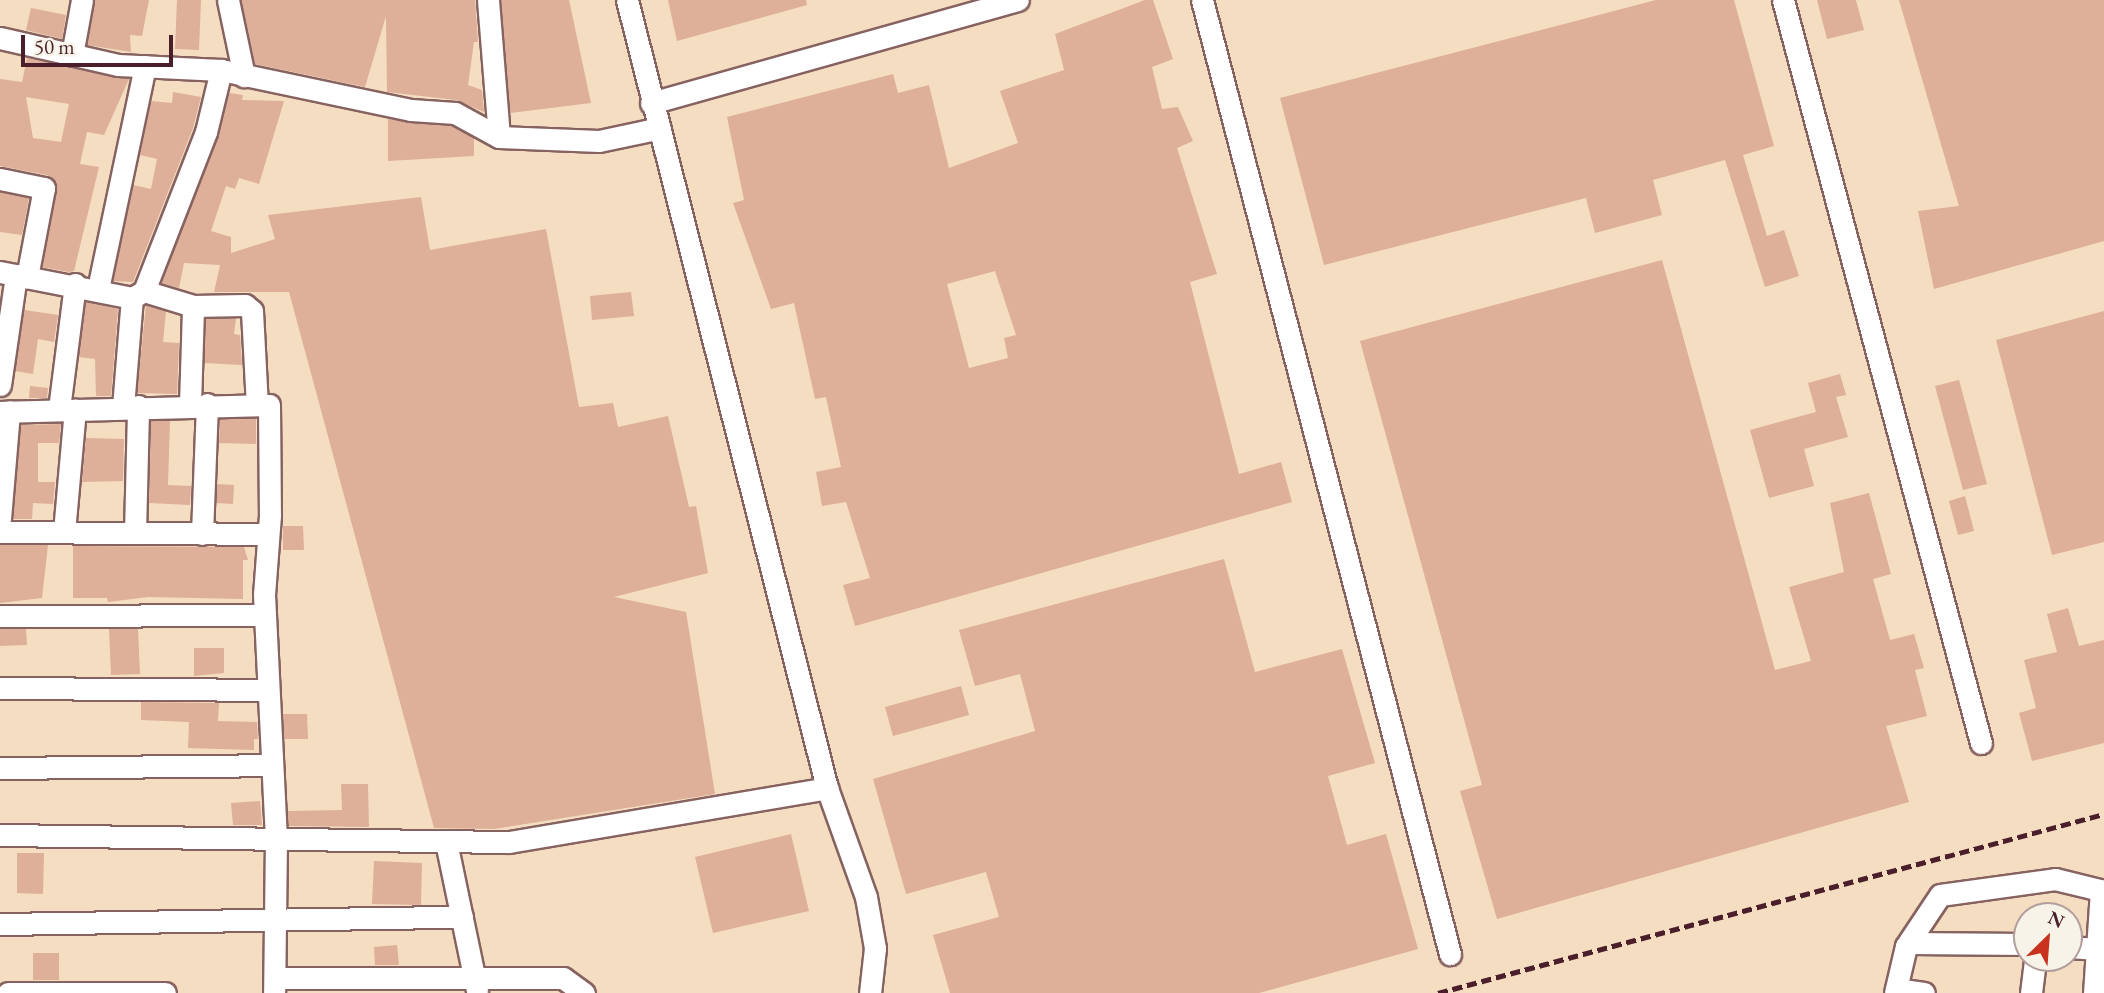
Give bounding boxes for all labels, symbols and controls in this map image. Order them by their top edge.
scale bar [24,21,177,65]
text: 50 m [34,33,75,60]
north arrow [2013,902,2083,972]
text: N [2044,905,2068,934]

